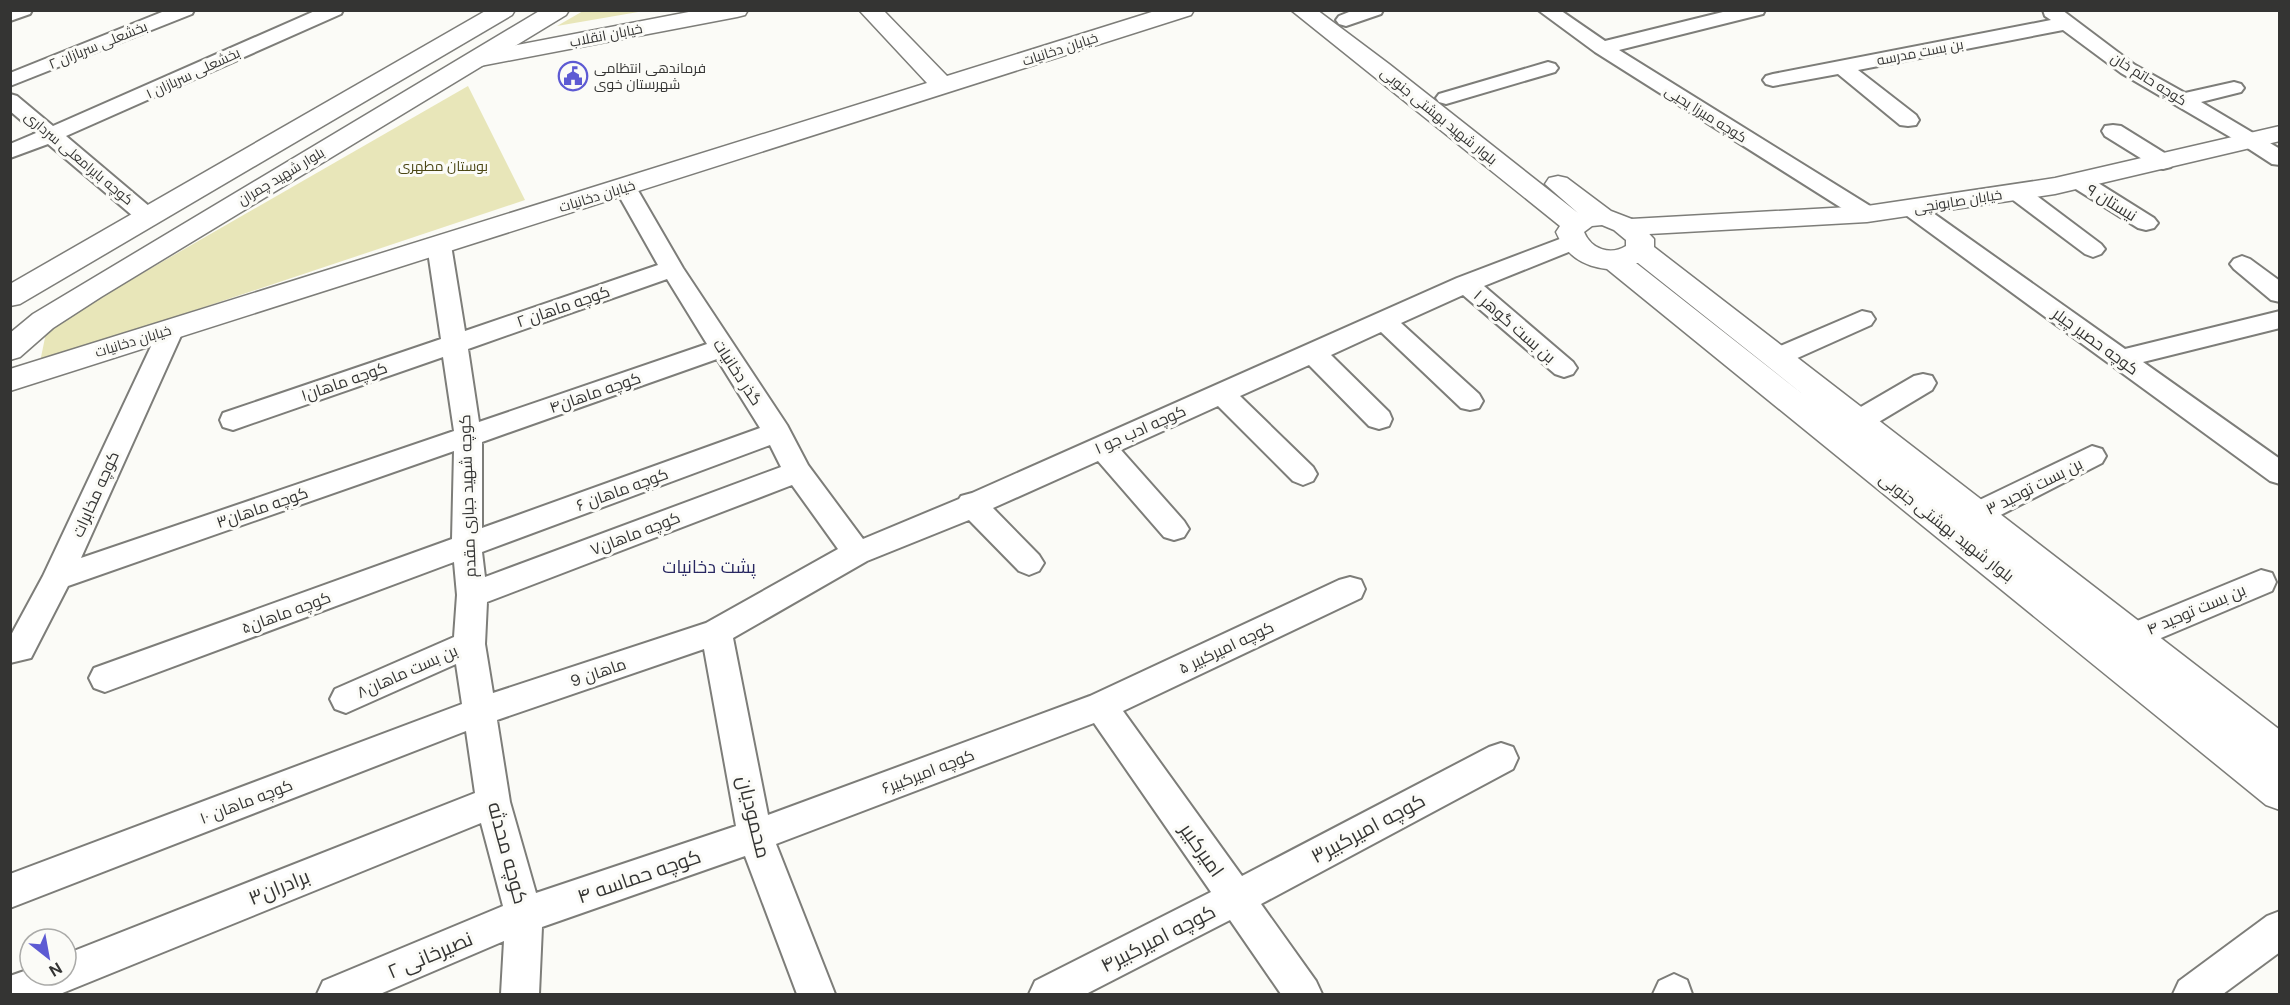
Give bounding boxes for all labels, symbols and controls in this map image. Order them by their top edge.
street label: بخشعلی سربازان ۲ [46,17,150,73]
street label: خیابان انقلاب [568,19,644,51]
street label: خیابان دخانیات [1020,28,1100,70]
street label: بن بست مدرسه [1875,35,1965,69]
street label: بخشعلی سربازان ۱ [143,43,243,103]
street label: کوچه حاتم خان [2107,49,2190,110]
place label: فرماندهی انتظامی شهرستان خوی [594,59,706,93]
public building icon: فرماندهی انتظامی شهرستان خوی [557,60,589,92]
street label: بلوار شهید بهشتی جنوبی [1377,63,1501,169]
street label: کوچه میرزا یحیی [1661,82,1750,147]
street label: کوچه بایرامعلی سرداری [20,107,137,210]
street label: بلوار شهید چمران [234,143,328,210]
park label: بوستان مطهری [398,157,488,175]
street label: خیابان دخانیات [557,176,637,216]
street label: نیستان ۹ [2083,179,2141,226]
street label: خیابان صابونچی [1913,185,2003,218]
street label: کوچه ماهان ۲ [514,281,613,333]
street label: بن بست گوهر ۱ [1469,285,1560,368]
street label: کوچه حصیر چیلر [2047,303,2143,380]
street label: خیابان دخانیات [93,321,173,361]
street label: گذر دخانیات [708,335,767,410]
street label: کوچه ماهان۱ [298,357,390,407]
street label: کوچه ماهان۴ [547,367,644,419]
street label: کوچه ادب جو ۱ [1091,400,1190,460]
street label: کوچه شهید جباری مقدم [454,414,482,578]
street label: کوچه مخابرات [67,448,125,541]
street label: ۳ بن بست توحید [1982,453,2086,520]
street label: کوچه ماهان ۶ [573,463,672,517]
street label: بلوار شهید بهشتی جنوبی [1875,468,2018,587]
street label: کوچه ماهان۳ [214,482,311,534]
street label: کوچه ماهان۷ [587,507,684,561]
district label: پشت دخانیات [662,555,756,579]
street label: ۴ بن بست توحید [2143,579,2249,640]
street label: کوچه ماهان۵ [239,587,334,639]
street label: کوچه امیرکبیر ۵ [1175,616,1278,680]
street label: بن بست ماهان۸ [354,640,461,703]
street label: ماهان 9 [568,653,629,692]
street label: کوچه امیرکبیر۶ [879,744,978,800]
street label: محمودیان [731,773,777,861]
street label: کوچه ماهان ۱۰ [197,774,296,830]
street label: کوچه امیرکبیر۳ [1306,787,1430,869]
street label: کوچه محدثه [482,799,534,907]
street label: امیرکبیر [1173,817,1230,882]
street label: کوچه حماسه ۴ [574,843,704,909]
street label: برادران۳ [245,863,313,911]
street label: کوچه امیرکبیر۴ [1096,898,1220,978]
street label: نصیرخانی ۲ [383,925,477,985]
north arrow [18,927,78,987]
text: N [45,957,66,981]

